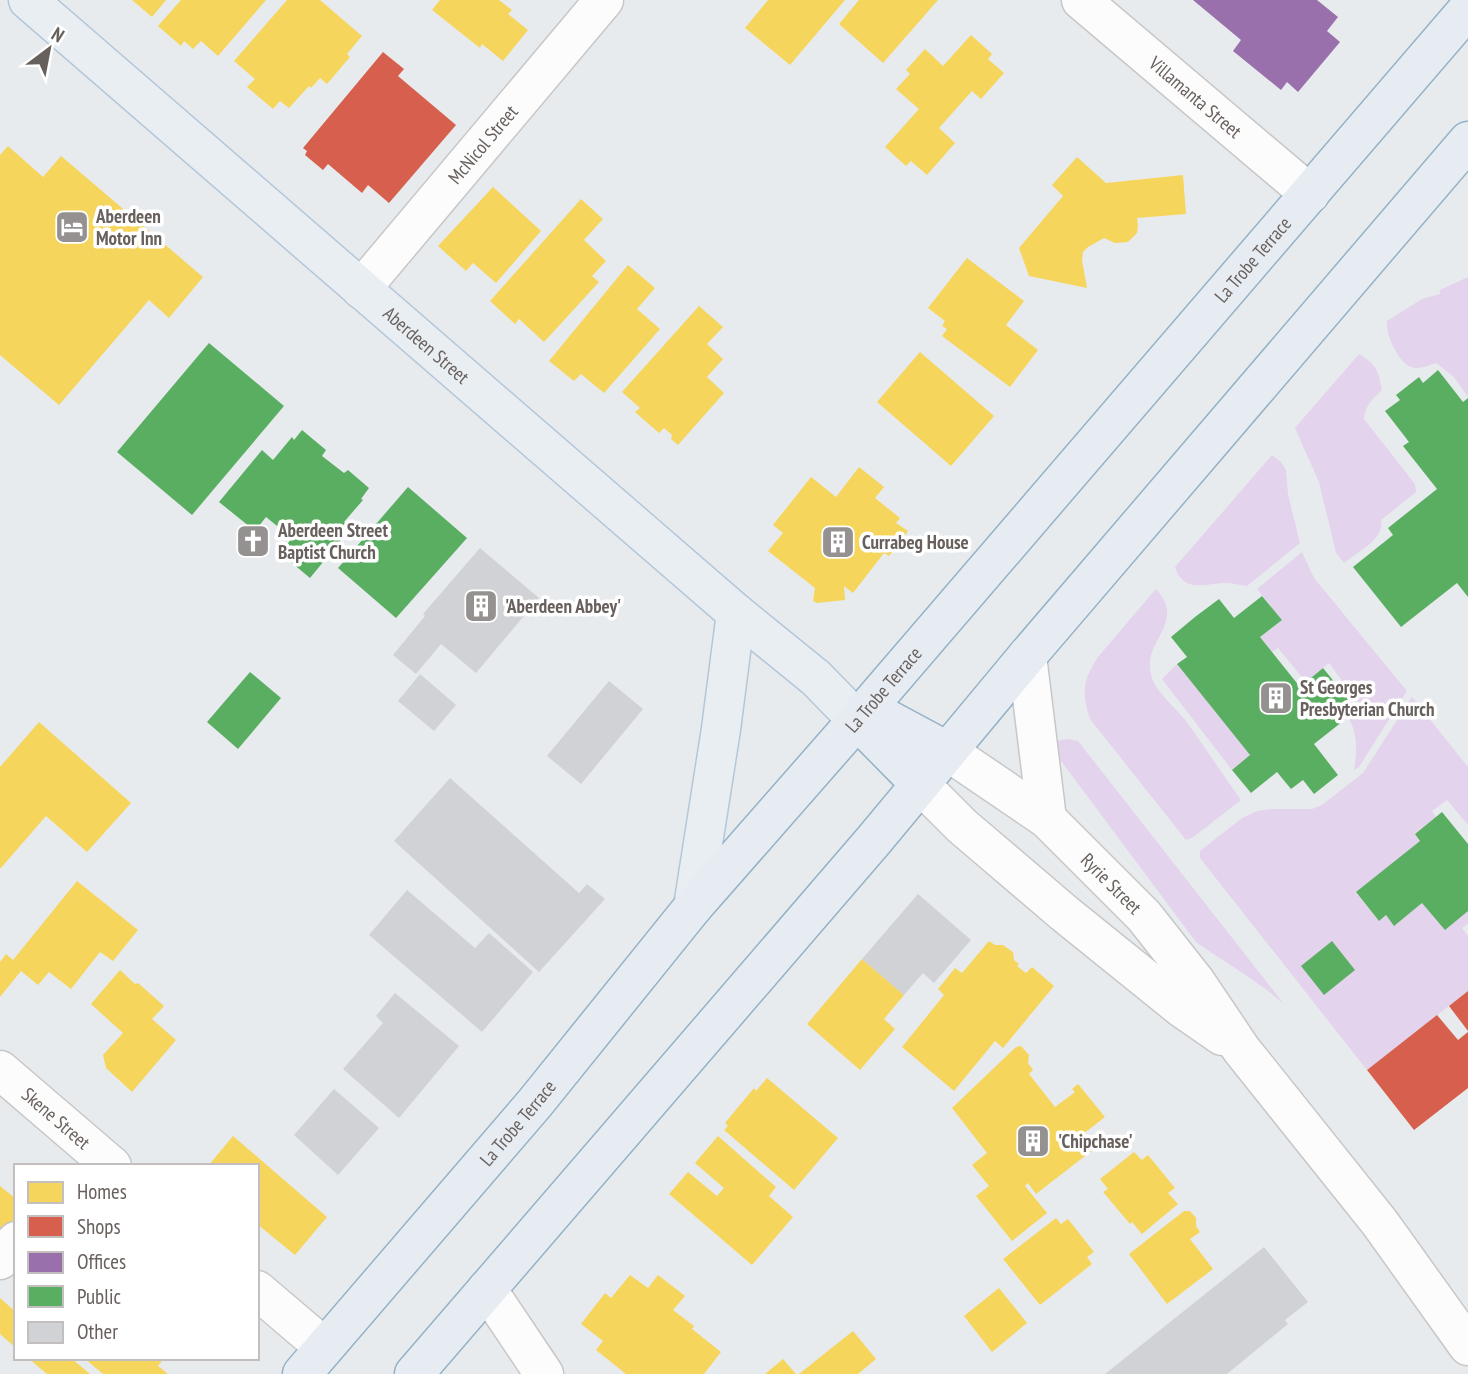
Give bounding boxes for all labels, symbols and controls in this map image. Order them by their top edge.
north arrow [14,14,84,84]
text: N [47,22,69,47]
street label: Villamanta Street [1143,50,1247,143]
street label: McNicol Street [443,99,523,189]
place label: Aberdeen Motor Inn [95,204,162,250]
hotel icon: Aberdeen Motor Inn [53,208,91,246]
street label: La Trobe Terrace [1209,212,1296,307]
street label: Aberdeen Street [379,301,475,389]
place label: Aberdeen Street Baptist Church [277,518,388,564]
church icon: Aberdeen Street Baptist Church [234,522,272,560]
building icon: Currabeg House [819,523,857,561]
place label: Currabeg House [862,530,969,554]
building icon: 'Aberdeen Abbey' [462,587,500,625]
place label: 'Aberdeen Abbey' [505,594,621,618]
street label: La Trobe Terrace [840,642,927,737]
place label: St Georges Presbyterian Church [1300,675,1435,721]
building icon: St Georges Presbyterian Church [1257,679,1295,717]
street label: Ryrie Street [1076,848,1147,919]
street label: La Trobe Terrace [474,1075,561,1171]
street label: Skene Street [17,1082,96,1155]
building icon: 'Chipchase' [1014,1122,1052,1160]
place label: 'Chipchase' [1058,1129,1133,1153]
legend [14,1164,259,1360]
text: Homes [77,1178,127,1205]
text: Shops [77,1213,121,1240]
text: Offices [77,1248,126,1275]
text: Public [77,1283,122,1310]
text: Other [77,1318,118,1345]

